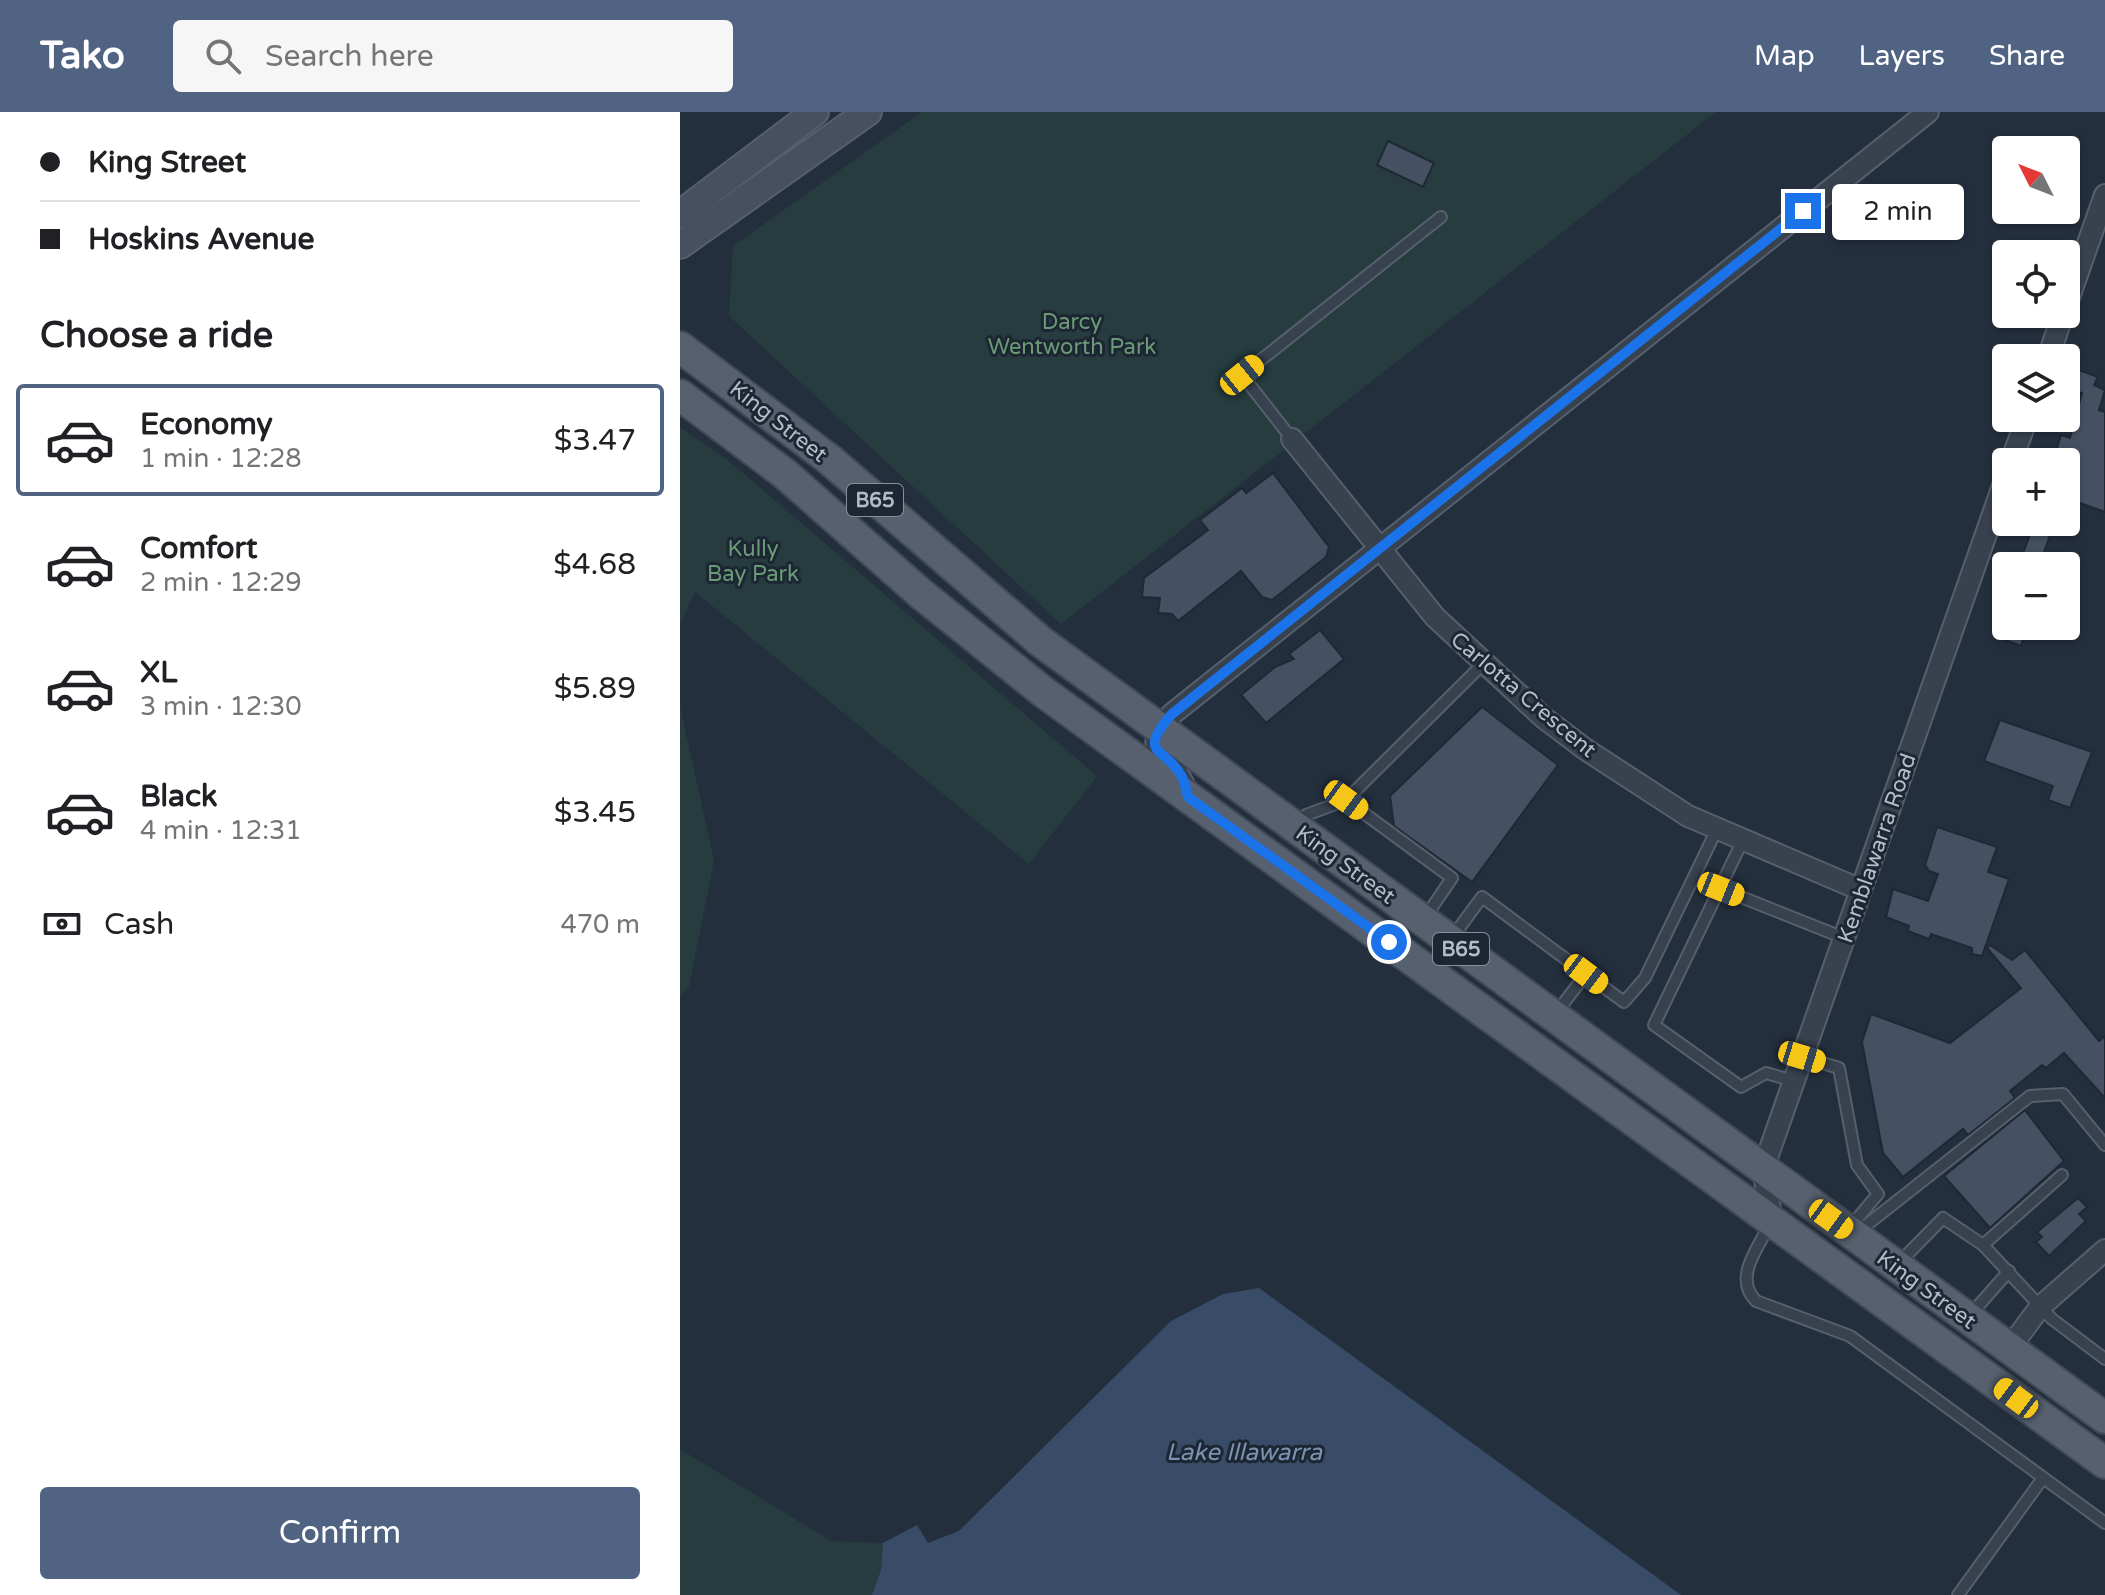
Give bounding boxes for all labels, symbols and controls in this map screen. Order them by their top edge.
search box [173,20,733,92]
text: Tako [40,33,125,79]
icon: search [201,34,245,78]
text: Search here [265,38,434,75]
text: Map [1754,39,1815,73]
text: Layers [1859,39,1945,73]
text: Share [1989,39,2065,73]
north arrow [1992,136,2080,224]
map controls [1992,136,2080,640]
text: King Street [88,144,246,181]
callout: 2 min [1831,183,1963,239]
route end [1785,193,1821,229]
text: 2 min [1863,196,1933,227]
text: Hoskins Avenue [88,221,315,258]
button: locate [1992,240,2080,328]
park label: Darcy Wentworth Park [988,309,1156,360]
text: Choose a ride [40,314,273,357]
button: layers [1992,344,2080,432]
car [1216,351,1268,399]
street label: King Street [725,376,832,468]
icon: car [44,404,116,476]
text: Economy [140,406,273,443]
text: $3.47 [554,422,636,459]
text: 1 min · 12:28 [140,443,302,474]
button: + [1992,448,2080,536]
road number: B65 [847,484,903,516]
icon: car [44,528,116,600]
text: Comfort [140,530,258,567]
park label: Kully Bay Park [707,536,799,587]
text: $4.68 [553,546,636,583]
button: − [1992,552,2080,640]
text: 2 min · 12:29 [140,567,302,598]
street label: Carlotta Crescent [1445,626,1601,763]
icon: car [44,652,116,724]
text: XL [140,654,177,691]
text: $5.89 [554,670,636,707]
text: 3 min · 12:30 [140,691,302,722]
street label: Kemblawarra Road [1832,750,1922,947]
icon: car [44,776,116,848]
car [1320,776,1372,824]
text: Black [140,778,217,815]
text: $3.45 [554,794,636,831]
text: 4 min · 12:31 [140,815,302,846]
street label: King Street [1291,820,1400,909]
car [1694,869,1748,909]
icon: cash [40,902,84,946]
text: Cash [104,906,174,943]
text: 470 m [560,909,640,940]
route start [1371,924,1407,960]
road number: B65 [1433,933,1489,965]
car [1560,950,1612,998]
car [1776,1039,1828,1075]
car [1805,1195,1857,1243]
street label: King Street [1872,1245,1981,1334]
car [1990,1374,2042,1422]
water label: Lake Illawarra [1166,1438,1323,1467]
button: Confirm [40,1487,640,1579]

